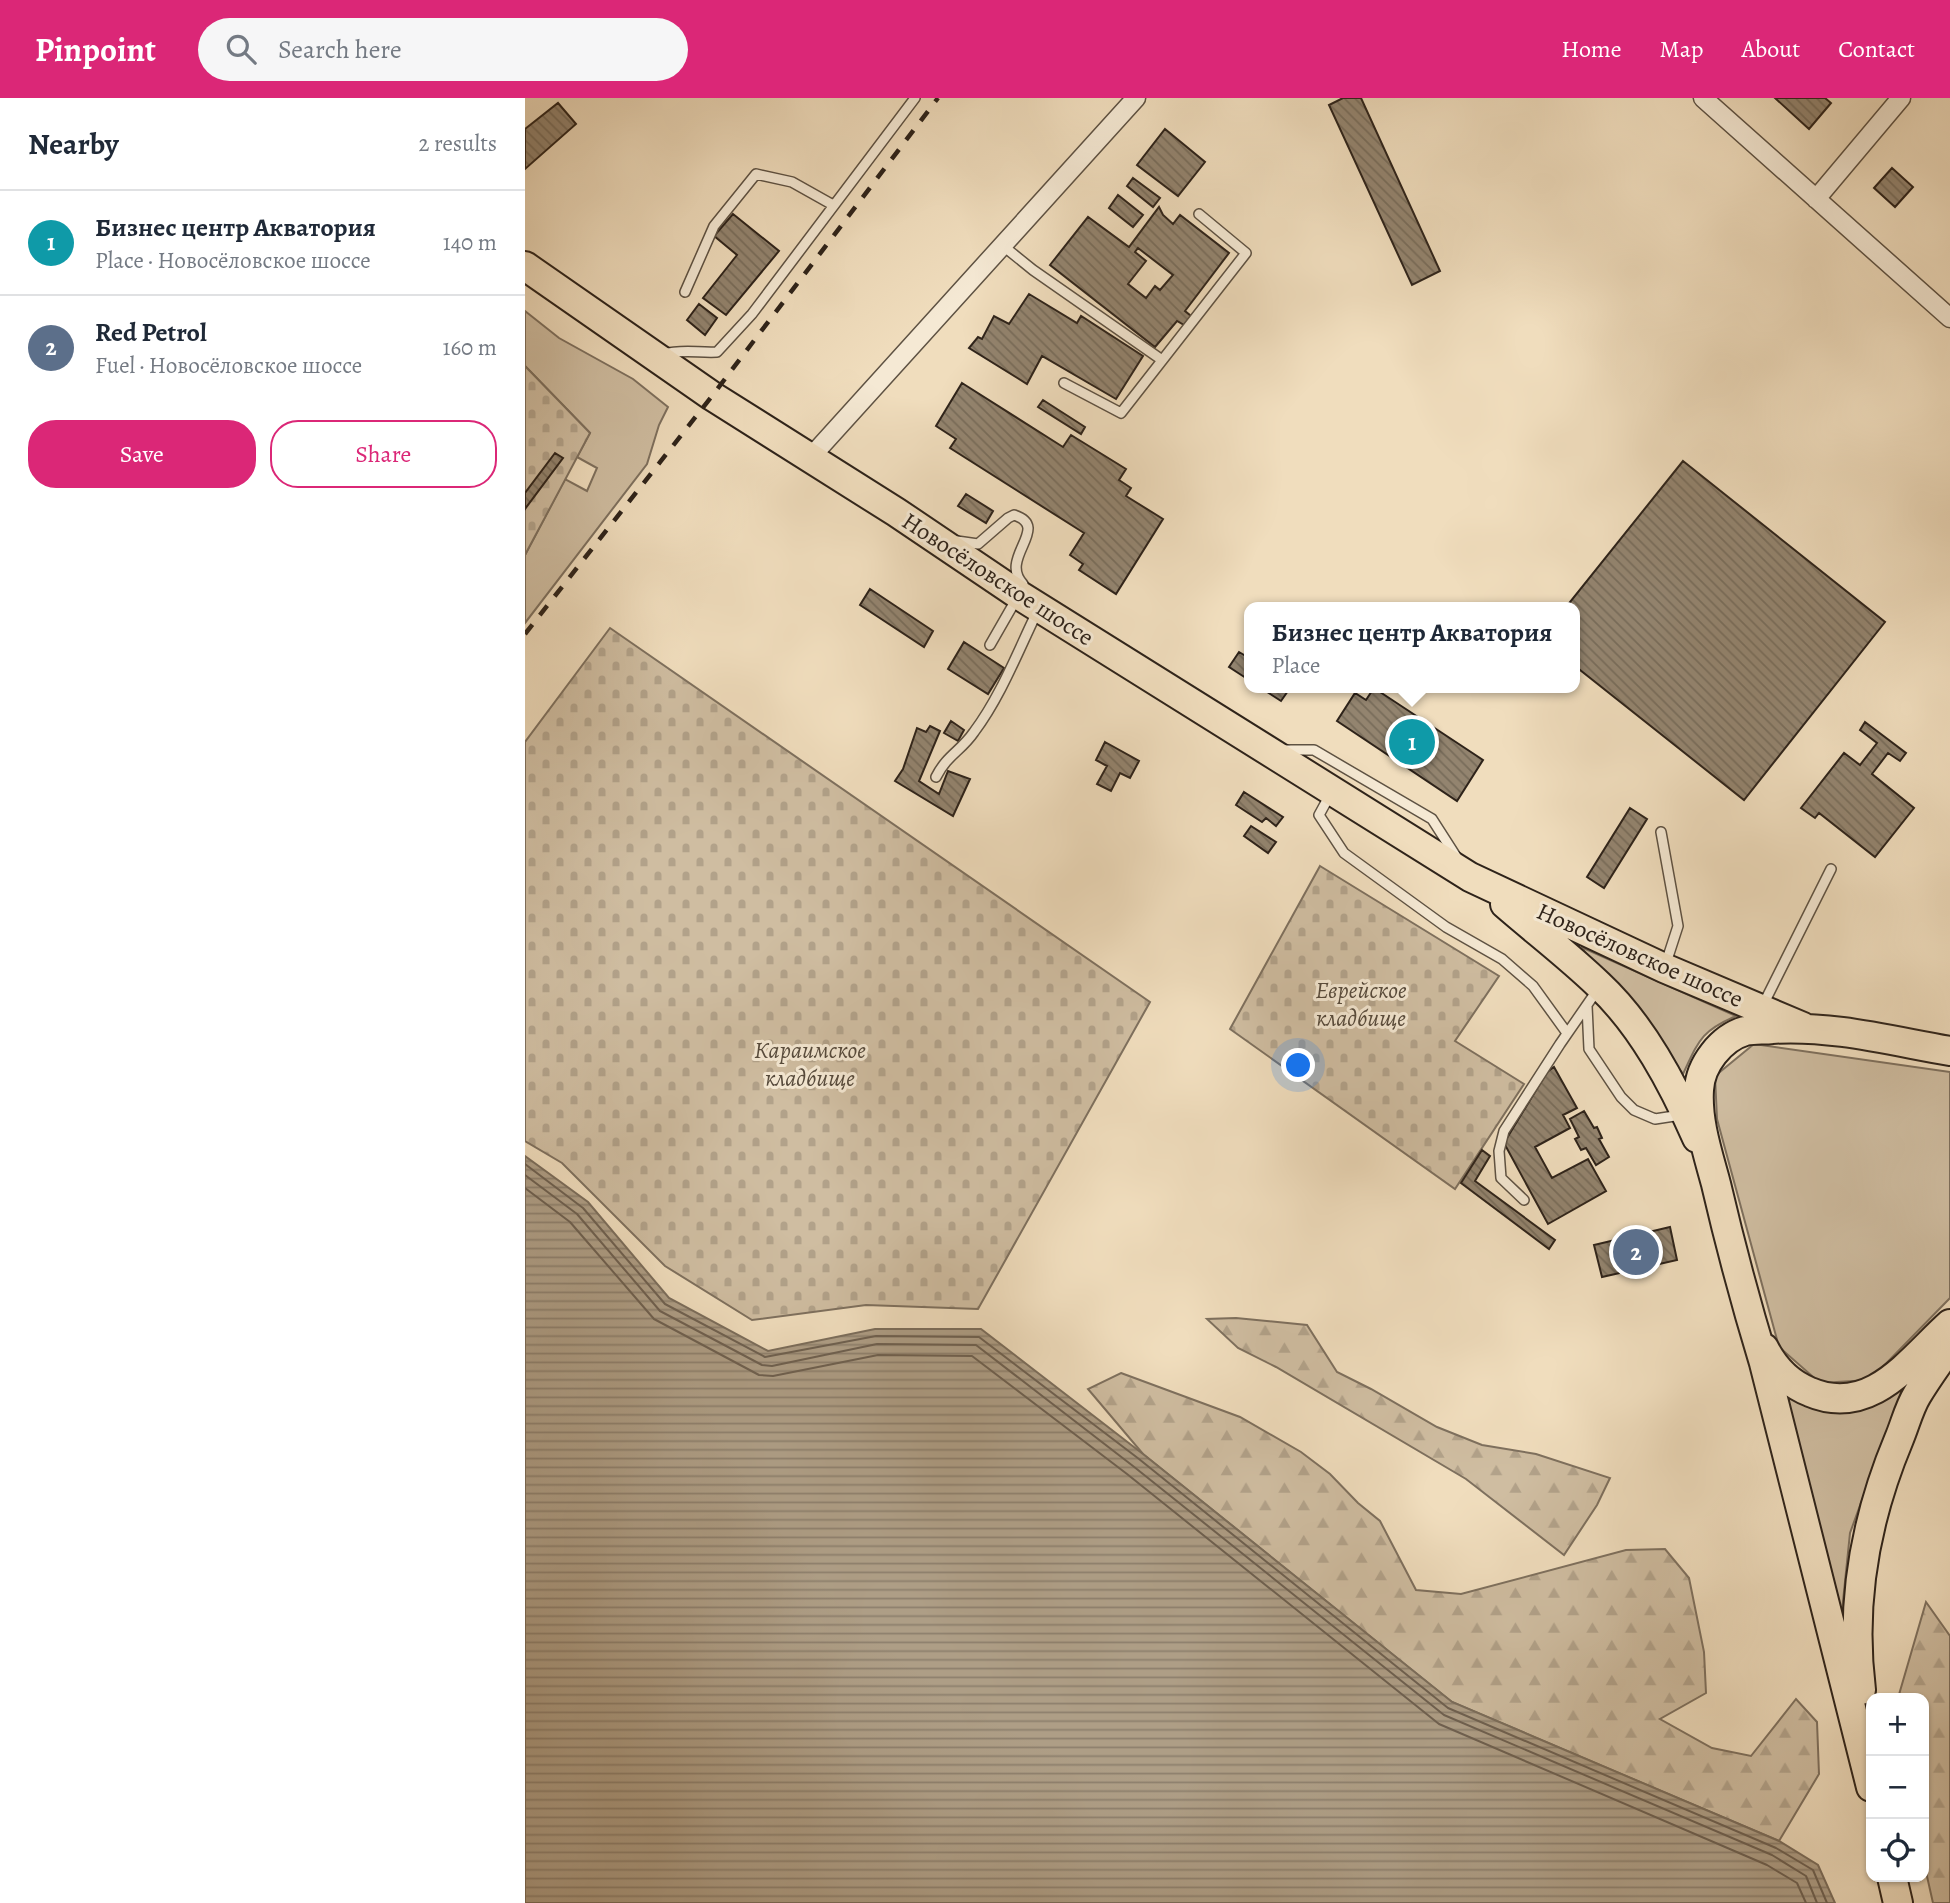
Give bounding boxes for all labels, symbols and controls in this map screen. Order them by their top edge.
search box [198,18,688,81]
text: Pinpoint [35,27,156,72]
icon: search [222,30,260,68]
text: Search here [278,32,402,67]
text: Home [1561,33,1622,65]
text: Map [1660,33,1704,65]
text: About [1742,33,1800,65]
text: Contact [1838,33,1915,65]
text: Nearby [28,124,119,164]
text: 2 results [419,128,497,159]
text: Бизнес центр Акватория [95,210,376,245]
text: 1 [47,227,55,258]
text: 140 m [443,227,497,258]
text: Place · Новосёловское шоссе [95,245,371,276]
text: Red Petrol [95,315,207,350]
text: 2 [45,332,57,363]
text: 160 m [443,332,497,363]
text: Fuel · Новосёловское шоссе [95,350,362,381]
button: Save [28,420,256,488]
button: Share [270,420,497,488]
street label: Новосёловское шоссе [896,505,1100,653]
popup [1244,602,1580,693]
text: Бизнес центр Акватория [1272,615,1552,650]
text: Place [1272,650,1320,681]
pin: 1 [1389,716,1435,768]
street label: Новосёловское шоссе [1532,895,1748,1015]
park label: Еврейское кладбище [1315,974,1407,1034]
park label: Караимское кладбище [754,1034,866,1094]
your location [1281,1048,1315,1082]
pin: 2 [1613,1226,1659,1278]
map controls [1866,1693,1929,1882]
button: + [1866,1693,1929,1756]
button: − [1866,1756,1929,1819]
button: locate [1866,1819,1929,1882]

